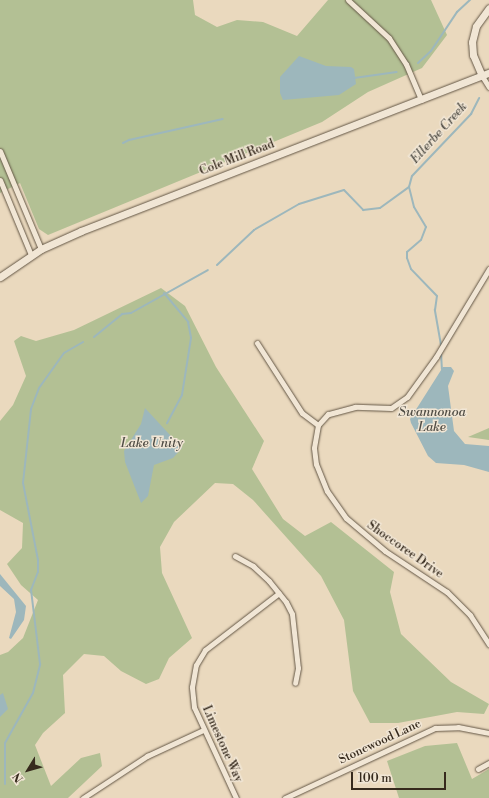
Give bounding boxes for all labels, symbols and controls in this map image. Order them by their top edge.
water label: Ellerbe Creek [407,99,471,167]
street label: Cole Mill Road [198,137,276,179]
water label: Swannonoa Lake [398,405,466,436]
water label: Lake Unity [121,435,183,451]
street label: Shoccoree Drive [364,518,446,582]
street label: Limestone Way [199,703,245,785]
street label: Stonewood Lane [337,717,423,767]
north arrow [8,750,48,790]
scale bar [353,764,448,790]
text: N [10,770,27,785]
text: 100 m [358,771,392,786]

